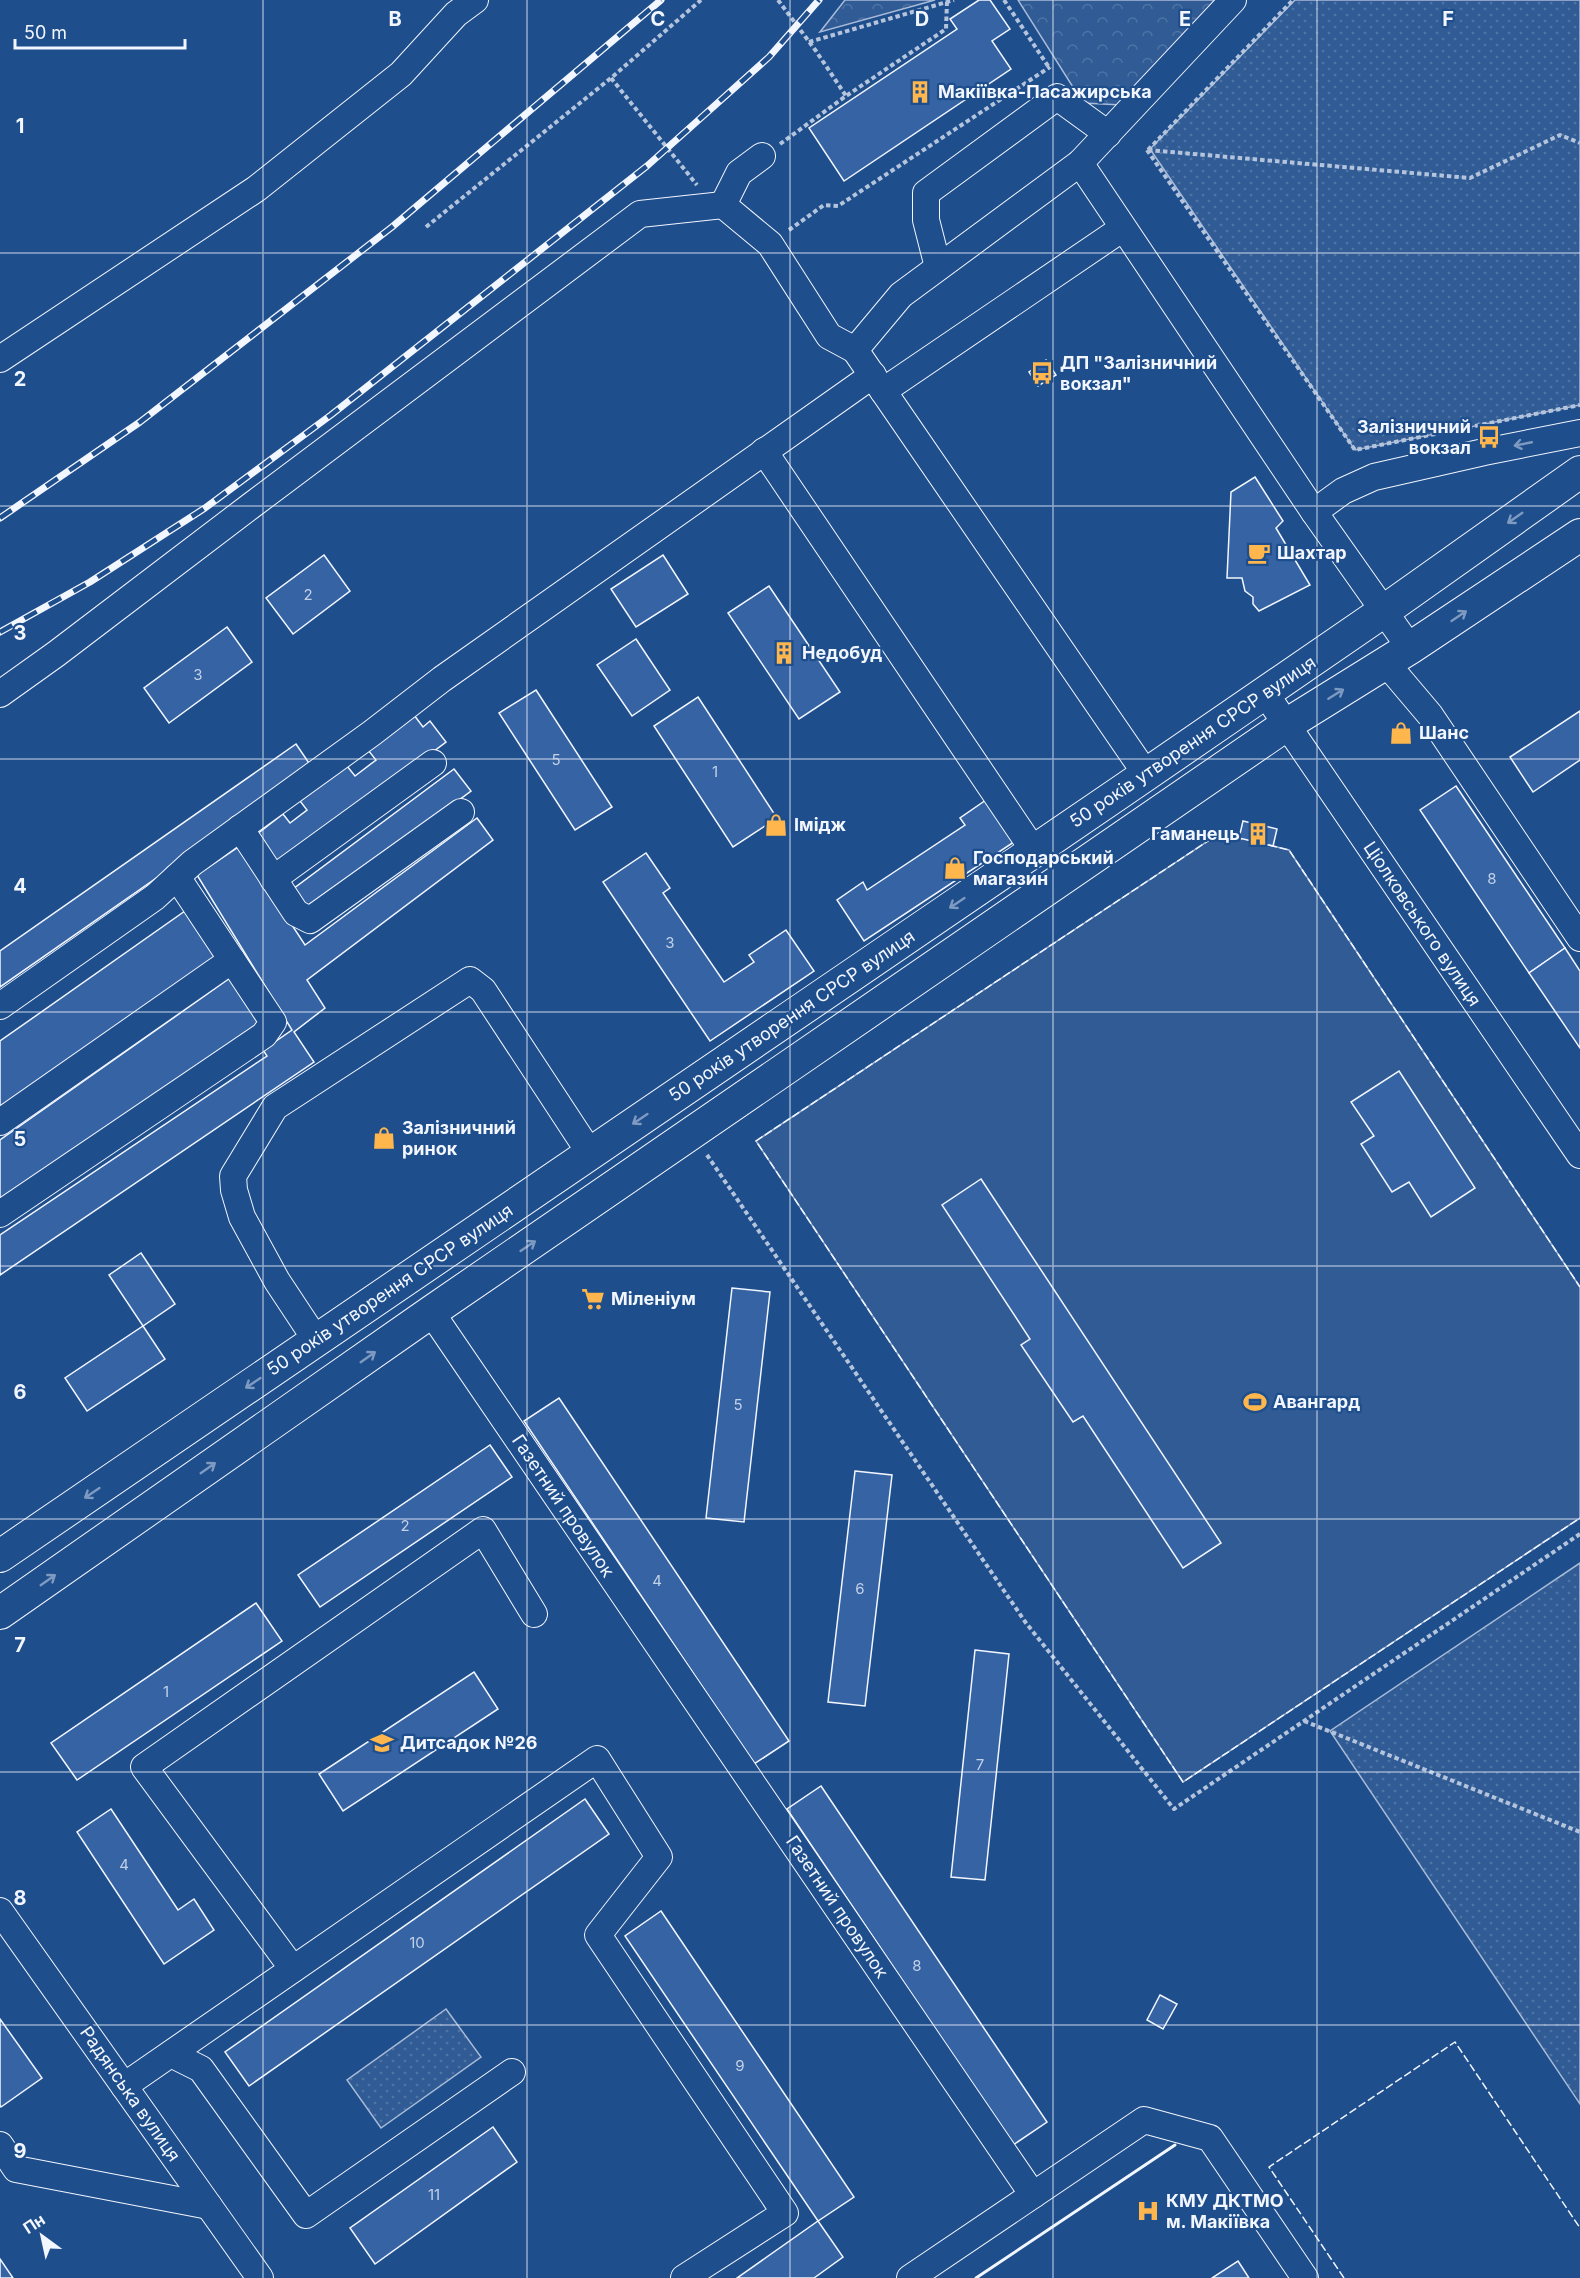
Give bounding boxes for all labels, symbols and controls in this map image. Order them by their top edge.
text: B [388,7,402,31]
text: C [651,7,665,31]
text: D [915,7,929,31]
text: E [1179,7,1191,31]
text: F [1442,7,1454,31]
scale bar [15,12,184,50]
text: 50 m [24,22,67,43]
building icon: Макіївка-Пасажирська [907,79,933,105]
place label: Макіївка-Пасажирська [938,81,1152,102]
text: 1 [16,114,24,138]
place label: ДП "Залізничний вокзал" [1060,352,1217,394]
bus stop icon: ДП "Залізничний вокзал" [1029,360,1055,386]
text: 2 [14,367,26,391]
place label: Залізничний вокзал [1357,416,1471,458]
bus stop icon: Залізничний вокзал [1476,424,1502,450]
one-way arrow [1513,439,1533,450]
one-way arrow [1508,512,1524,524]
cafe icon: Шахтар [1246,540,1272,566]
place label: Шахтар [1277,542,1347,563]
house number: 2 [303,585,313,604]
one-way arrow [1450,609,1467,622]
text: 3 [14,621,26,645]
building icon: Недобуд [771,640,797,666]
place label: Недобуд [802,642,882,663]
street label: 50 років утворення СРСР вулиця [1066,651,1320,832]
house number: 3 [193,665,203,684]
one-way arrow [1327,687,1344,699]
shop icon: Шанс [1388,720,1414,746]
place label: Шанс [1419,722,1469,743]
house number: 5 [551,750,561,769]
house number: 1 [712,762,718,781]
shop icon: Імідж [763,812,789,838]
place label: Імідж [794,814,847,835]
building icon: Гаманець [1245,821,1271,847]
place label: Гаманець [1151,823,1240,844]
street label: Ціолковського вулиця [1360,837,1485,1010]
place label: Господарський магазин [973,847,1114,889]
shop icon: Господарський магазин [942,855,968,881]
house number: 8 [1487,869,1497,888]
text: 4 [13,874,27,898]
one-way arrow [949,897,966,909]
street label: 50 років утворення СРСР вулиця [665,925,919,1106]
house number: 3 [665,933,675,952]
one-way arrow [631,1113,648,1126]
place label: Залізничний ринок [402,1117,516,1159]
shop icon: Залізничний ринок [371,1125,397,1151]
text: 5 [14,1127,26,1151]
street label: 50 років утворення СРСР вулиця [263,1199,517,1380]
one-way arrow [520,1240,536,1252]
supermarket icon: Міленіум [580,1286,606,1312]
place label: Міленіум [611,1288,696,1309]
one-way arrow [359,1351,375,1363]
one-way arrow [245,1377,262,1389]
text: 6 [14,1380,27,1404]
sports icon: Авангард [1242,1389,1268,1415]
place label: Авангард [1273,1391,1360,1412]
house number: 5 [733,1395,743,1414]
street label: Газетний провулок [508,1431,619,1581]
one-way arrow [199,1462,215,1474]
one-way arrow [84,1487,101,1499]
house number: 2 [400,1516,410,1535]
house number: 4 [652,1571,662,1590]
one-way arrow [39,1574,56,1586]
house number: 6 [855,1579,865,1598]
text: 7 [14,1633,26,1657]
house number: 1 [163,1682,169,1701]
school or university icon: Дитсадок №26 [369,1730,395,1756]
place label: Дитсадок №26 [400,1732,537,1753]
house number: 7 [976,1755,984,1774]
street label: Газетний провулок [782,1832,893,1982]
house number: 4 [119,1855,129,1874]
text: 8 [13,1886,27,1910]
house number: 10 [409,1933,425,1952]
house number: 8 [912,1956,922,1975]
street label: Радянська вулиця [76,2022,185,2165]
house number: 9 [735,2056,745,2075]
text: 9 [14,2139,27,2163]
house number: 11 [428,2185,440,2204]
place label: КМУ ДКТМО м. Макіївка [1166,2190,1284,2232]
hospital icon: КМУ ДКТМО м. Макіївка [1135,2198,1161,2224]
north arrow [12,2206,72,2266]
text: Пн [19,2209,48,2238]

